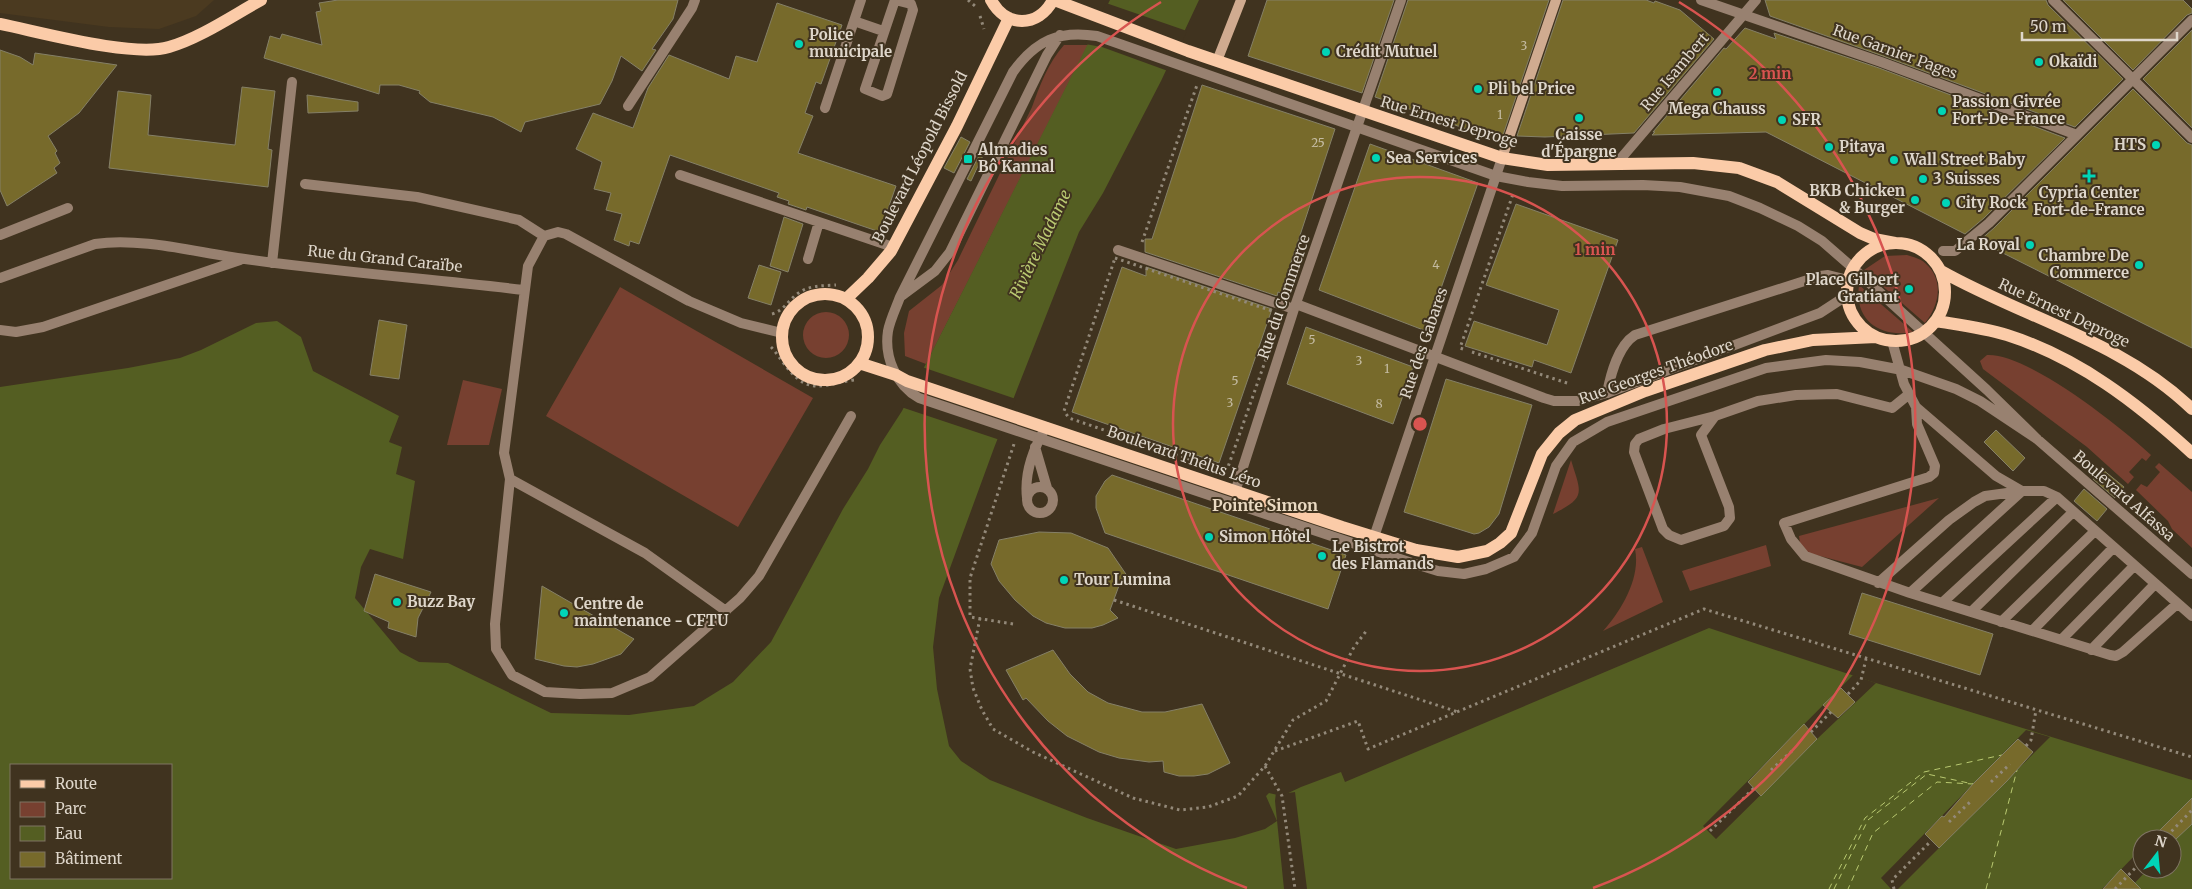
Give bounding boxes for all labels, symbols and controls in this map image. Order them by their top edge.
scale bar [2022,10,2177,42]
text: 50 m [2030,17,2067,36]
street label: Rue Garnier Pages [1830,20,1960,83]
place label: Police municipale [809,25,892,61]
street label: Rue Isambert [1636,28,1713,115]
marker: Police municipale [793,38,805,50]
house number: 3 [1521,38,1528,53]
place label: Crédit Mutuel [1336,42,1437,61]
marker: Crédit Mutuel [1320,46,1332,58]
place label: Okaïdi [2049,52,2097,71]
marker: Okaïdi [2033,56,2045,68]
text: 2 min [1749,64,1791,83]
street label: Boulevard Léopold Bissold [868,68,971,246]
place label: Pli bel Price [1488,79,1575,98]
marker: Pli bel Price [1472,83,1484,95]
marker: Mega Chauss [1711,86,1723,98]
street label: Rue Ernest Deproge [1378,92,1520,151]
place label: Passion Givrée Fort-De-France [1952,92,2065,128]
place label: Mega Chauss [1668,99,1766,118]
marker: Passion Givrée Fort-De-France [1936,105,1948,117]
house number: 1 [1497,107,1503,122]
place label: SFR [1792,110,1821,129]
marker: Caisse d'Épargne [1573,112,1585,124]
marker: SFR [1776,114,1788,126]
place label: Caisse d'Épargne [1541,125,1617,161]
house number: 25 [1311,135,1325,150]
place label: HTS [2114,135,2146,154]
place label: Pitaya [1839,137,1886,156]
marker: HTS [2150,139,2162,151]
place label: Almadies Bô Kannal [977,140,1055,176]
marker: Pitaya [1823,141,1835,153]
place label: Sea Services [1386,148,1478,167]
place label: Wall Street Baby [1903,150,2025,169]
marker: Sea Services [1370,152,1382,164]
marker: Almadies Bô Kannal [962,153,974,165]
marker: Wall Street Baby [1888,154,1900,166]
place label: 3 Suisses [1933,169,2000,188]
marker: Cypria Center Fort-de-France [2083,170,2095,182]
marker: 3 Suisses [1917,173,1929,185]
place label: BKB Chicken & Burger [1809,181,1905,217]
place label: Cypria Center Fort-de-France [2033,183,2145,219]
water label: Rivière Madame [1005,186,1075,302]
place label: City Rock [1956,193,2027,212]
marker: BKB Chicken & Burger [1909,194,1921,206]
marker: City Rock [1940,197,1952,209]
street label: Rue du Commerce [1253,232,1314,362]
place label: La Royal [1956,235,2020,254]
marker: La Royal [2024,239,2036,251]
text: 1 min [1575,240,1615,259]
street label: Rue du Grand Caraïbe [307,241,464,276]
place label: Chambre De Commerce [2038,246,2129,282]
house number: 4 [1432,257,1440,272]
marker: Chambre De Commerce [2133,259,2145,271]
place label: Place Gilbert Gratiant [1805,270,1899,306]
street label: Rue Ernest Deproge [1996,274,2133,351]
marker: Place Gilbert Gratiant [1903,283,1915,295]
street label: Rue des Gabares [1396,285,1452,401]
house number: 5 [1308,332,1316,347]
street label: Rue Georges Théodore [1576,335,1736,408]
house number: 3 [1356,353,1363,368]
house number: 1 [1384,361,1390,376]
house number: 5 [1231,373,1239,388]
house number: 3 [1227,395,1234,410]
house number: 8 [1375,396,1383,411]
centre of rings [1411,415,1429,433]
street label: Boulevard Thélus Léro [1105,421,1264,492]
street label: Boulevard Alfassa [2070,446,2179,545]
district label: Pointe Simon [1212,495,1318,515]
place label: Simon Hôtel [1219,527,1311,546]
marker: Simon Hôtel [1203,531,1215,543]
place label: Le Bistrot des Flamands [1332,537,1434,573]
marker: Le Bistrot des Flamands [1316,550,1328,562]
place label: Tour Lumina [1074,570,1171,589]
marker: Tour Lumina [1058,574,1070,586]
place label: Buzz Bay [407,592,475,611]
place label: Centre de maintenance - CFTU [574,594,728,630]
marker: Buzz Bay [391,596,403,608]
marker: Centre de maintenance - CFTU [558,607,570,619]
legend [10,764,172,879]
text: Route [55,774,97,793]
text: Parc [55,799,87,818]
text: Eau [55,824,82,843]
north arrow [2132,829,2182,879]
text: N [2153,831,2168,852]
text: Bâtiment [55,849,123,868]

